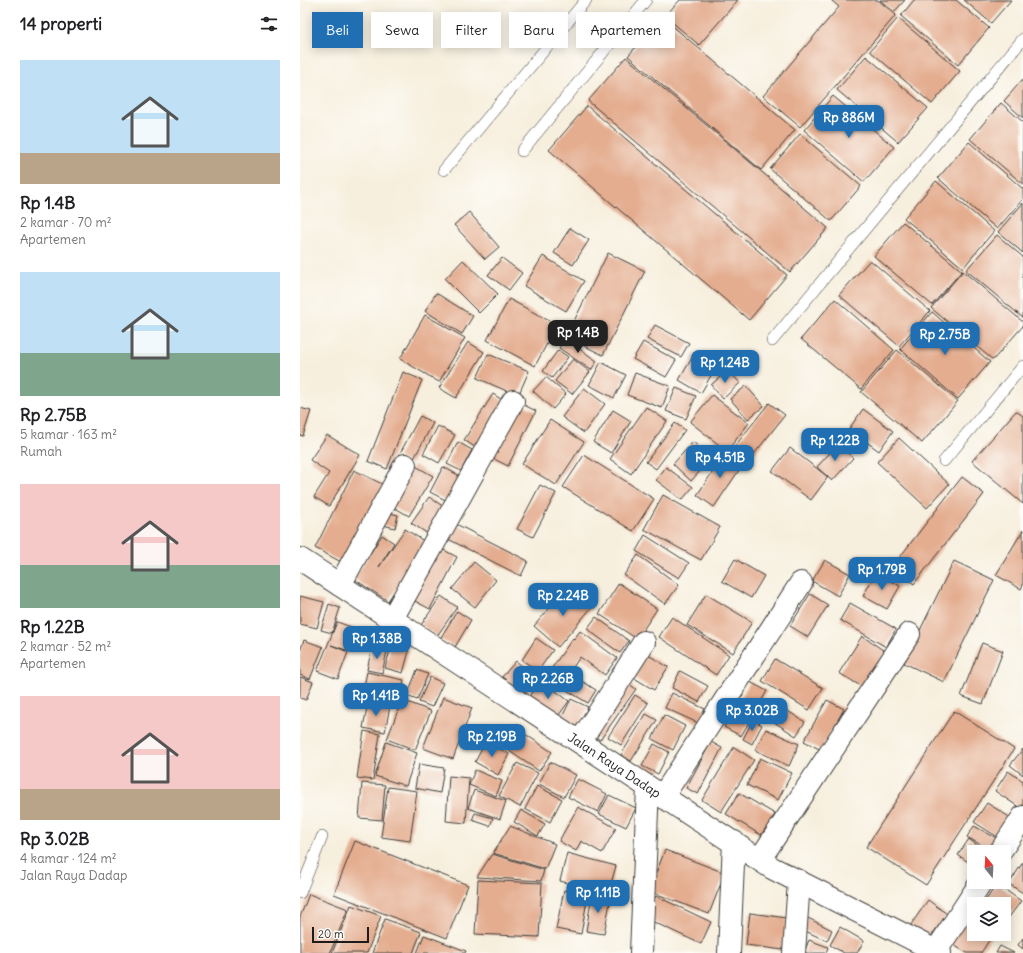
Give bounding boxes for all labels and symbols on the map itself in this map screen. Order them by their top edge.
pin: Rp 886M [812,105,886,139]
pin: Rp 1.4B [541,320,615,354]
pin: Rp 2.75B [904,322,986,356]
pin: Rp 1.24B [684,350,766,384]
pin: Rp 1.22B [794,428,876,462]
pin: Rp 4.51B [679,445,761,479]
pin: Rp 1.79B [841,557,923,591]
pin: Rp 2.24B [522,583,604,617]
pin: Rp 1.38B [336,626,418,660]
pin: Rp 2.26B [507,666,589,700]
pin: Rp 1.41B [335,683,417,717]
pin: Rp 3.02B [711,698,793,732]
pin: Rp 2.19B [451,724,533,758]
street label: Jalan Raya Dadap [565,728,664,802]
north arrow [967,845,1011,889]
pin: Rp 1.11B [557,880,639,914]
scale bar [312,925,369,944]

